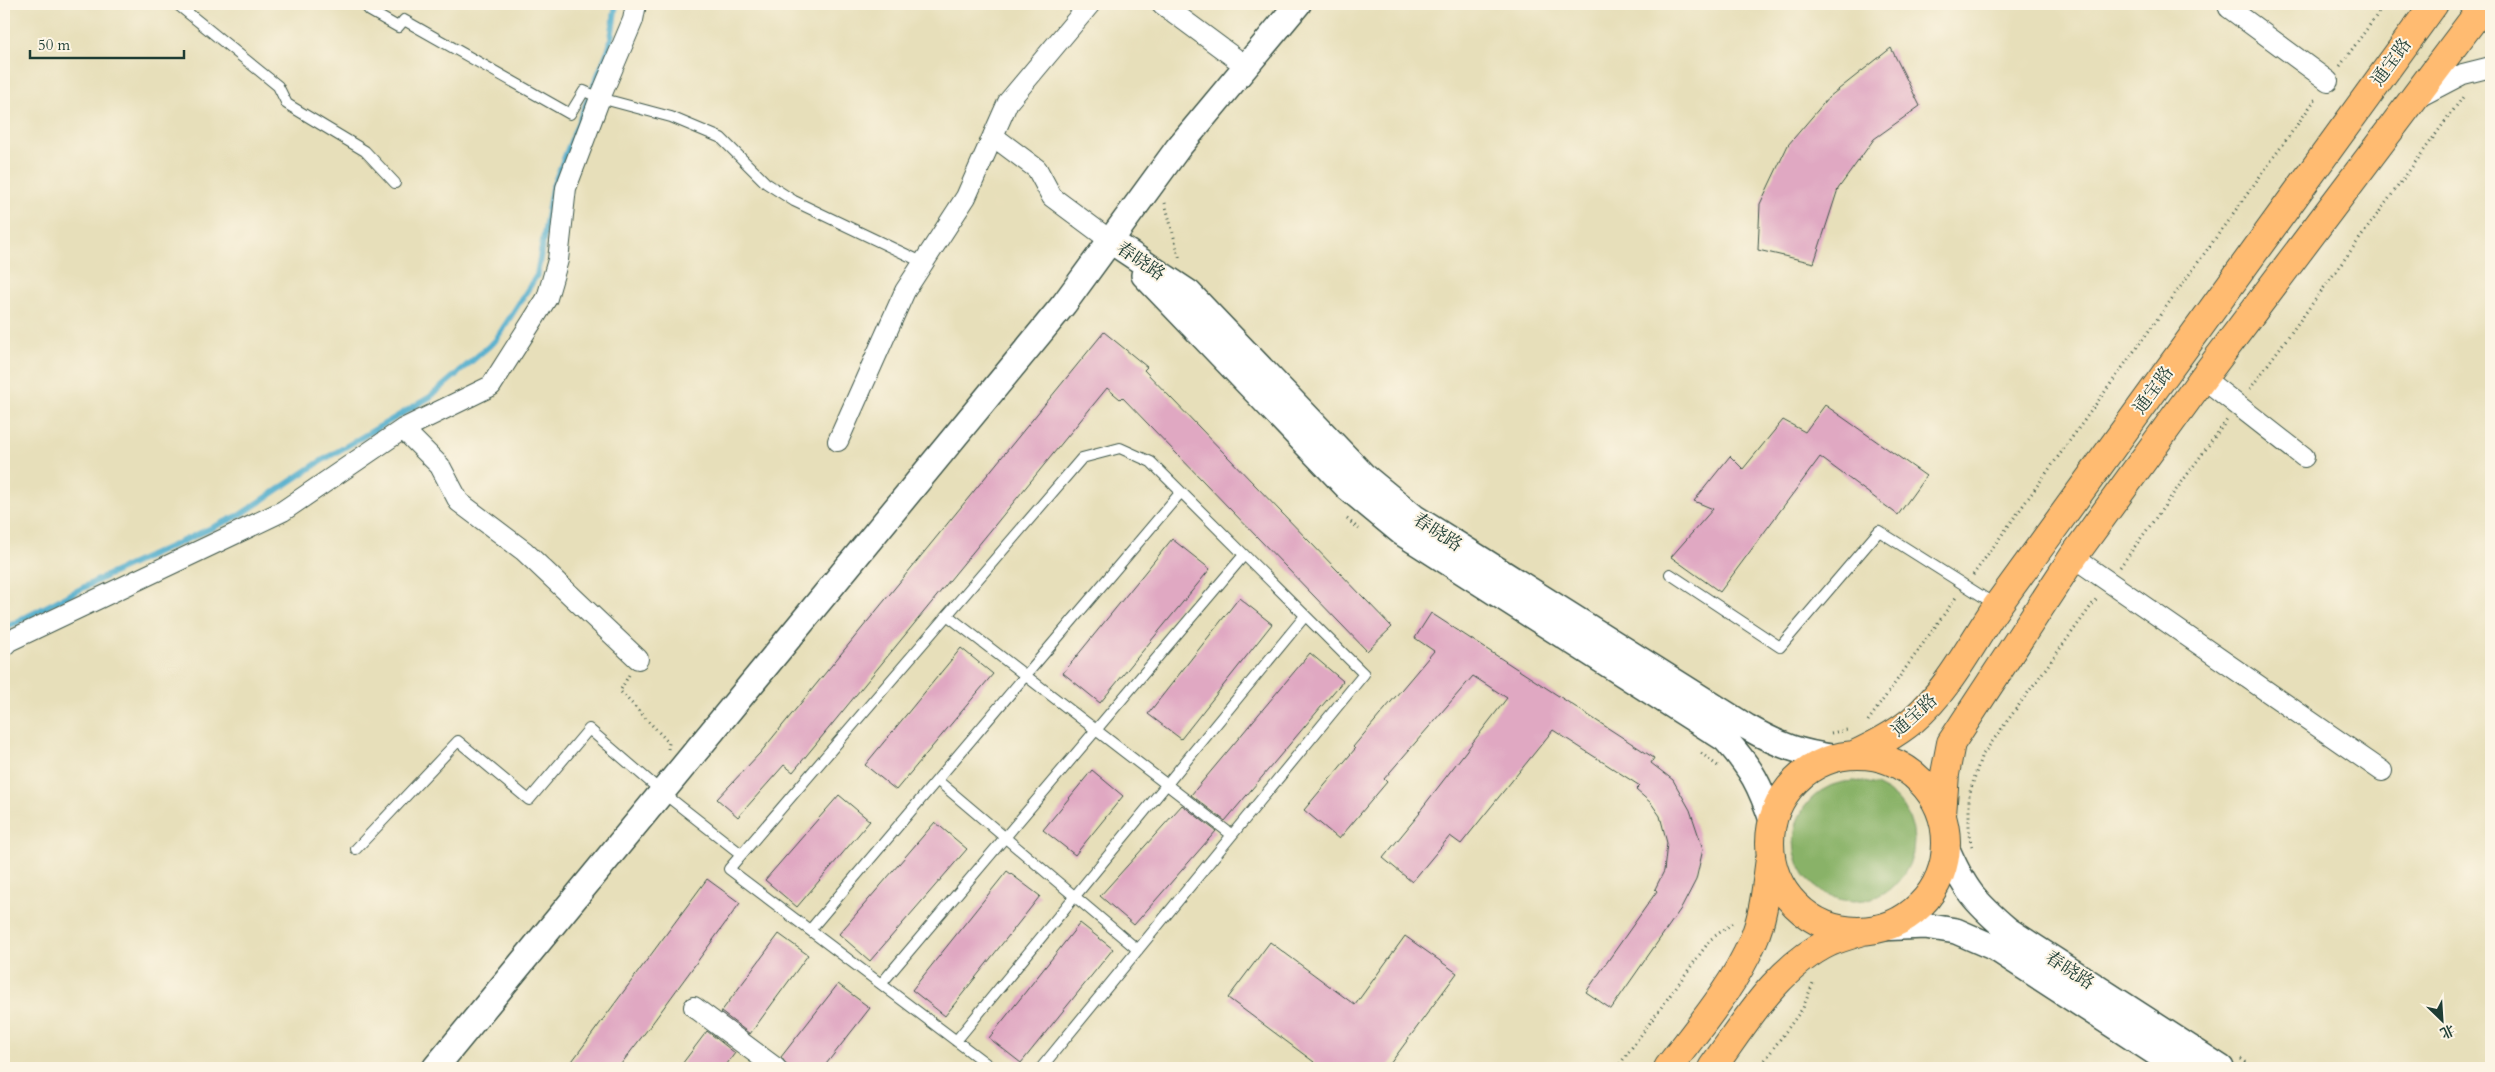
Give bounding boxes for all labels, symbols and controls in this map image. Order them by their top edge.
scale bar [30,28,184,60]
street label: 通宝路 [2365,33,2417,91]
text: 50 m [38,35,70,55]
street label: 春晓路 [1111,236,1170,287]
street label: 通宝路 [2127,361,2179,419]
street label: 春晓路 [1408,507,1467,558]
street label: 通宝路 [1886,688,1943,743]
street label: 春晓路 [2040,945,2099,996]
north arrow [2418,994,2468,1044]
text: 北 [2437,1020,2458,1043]

